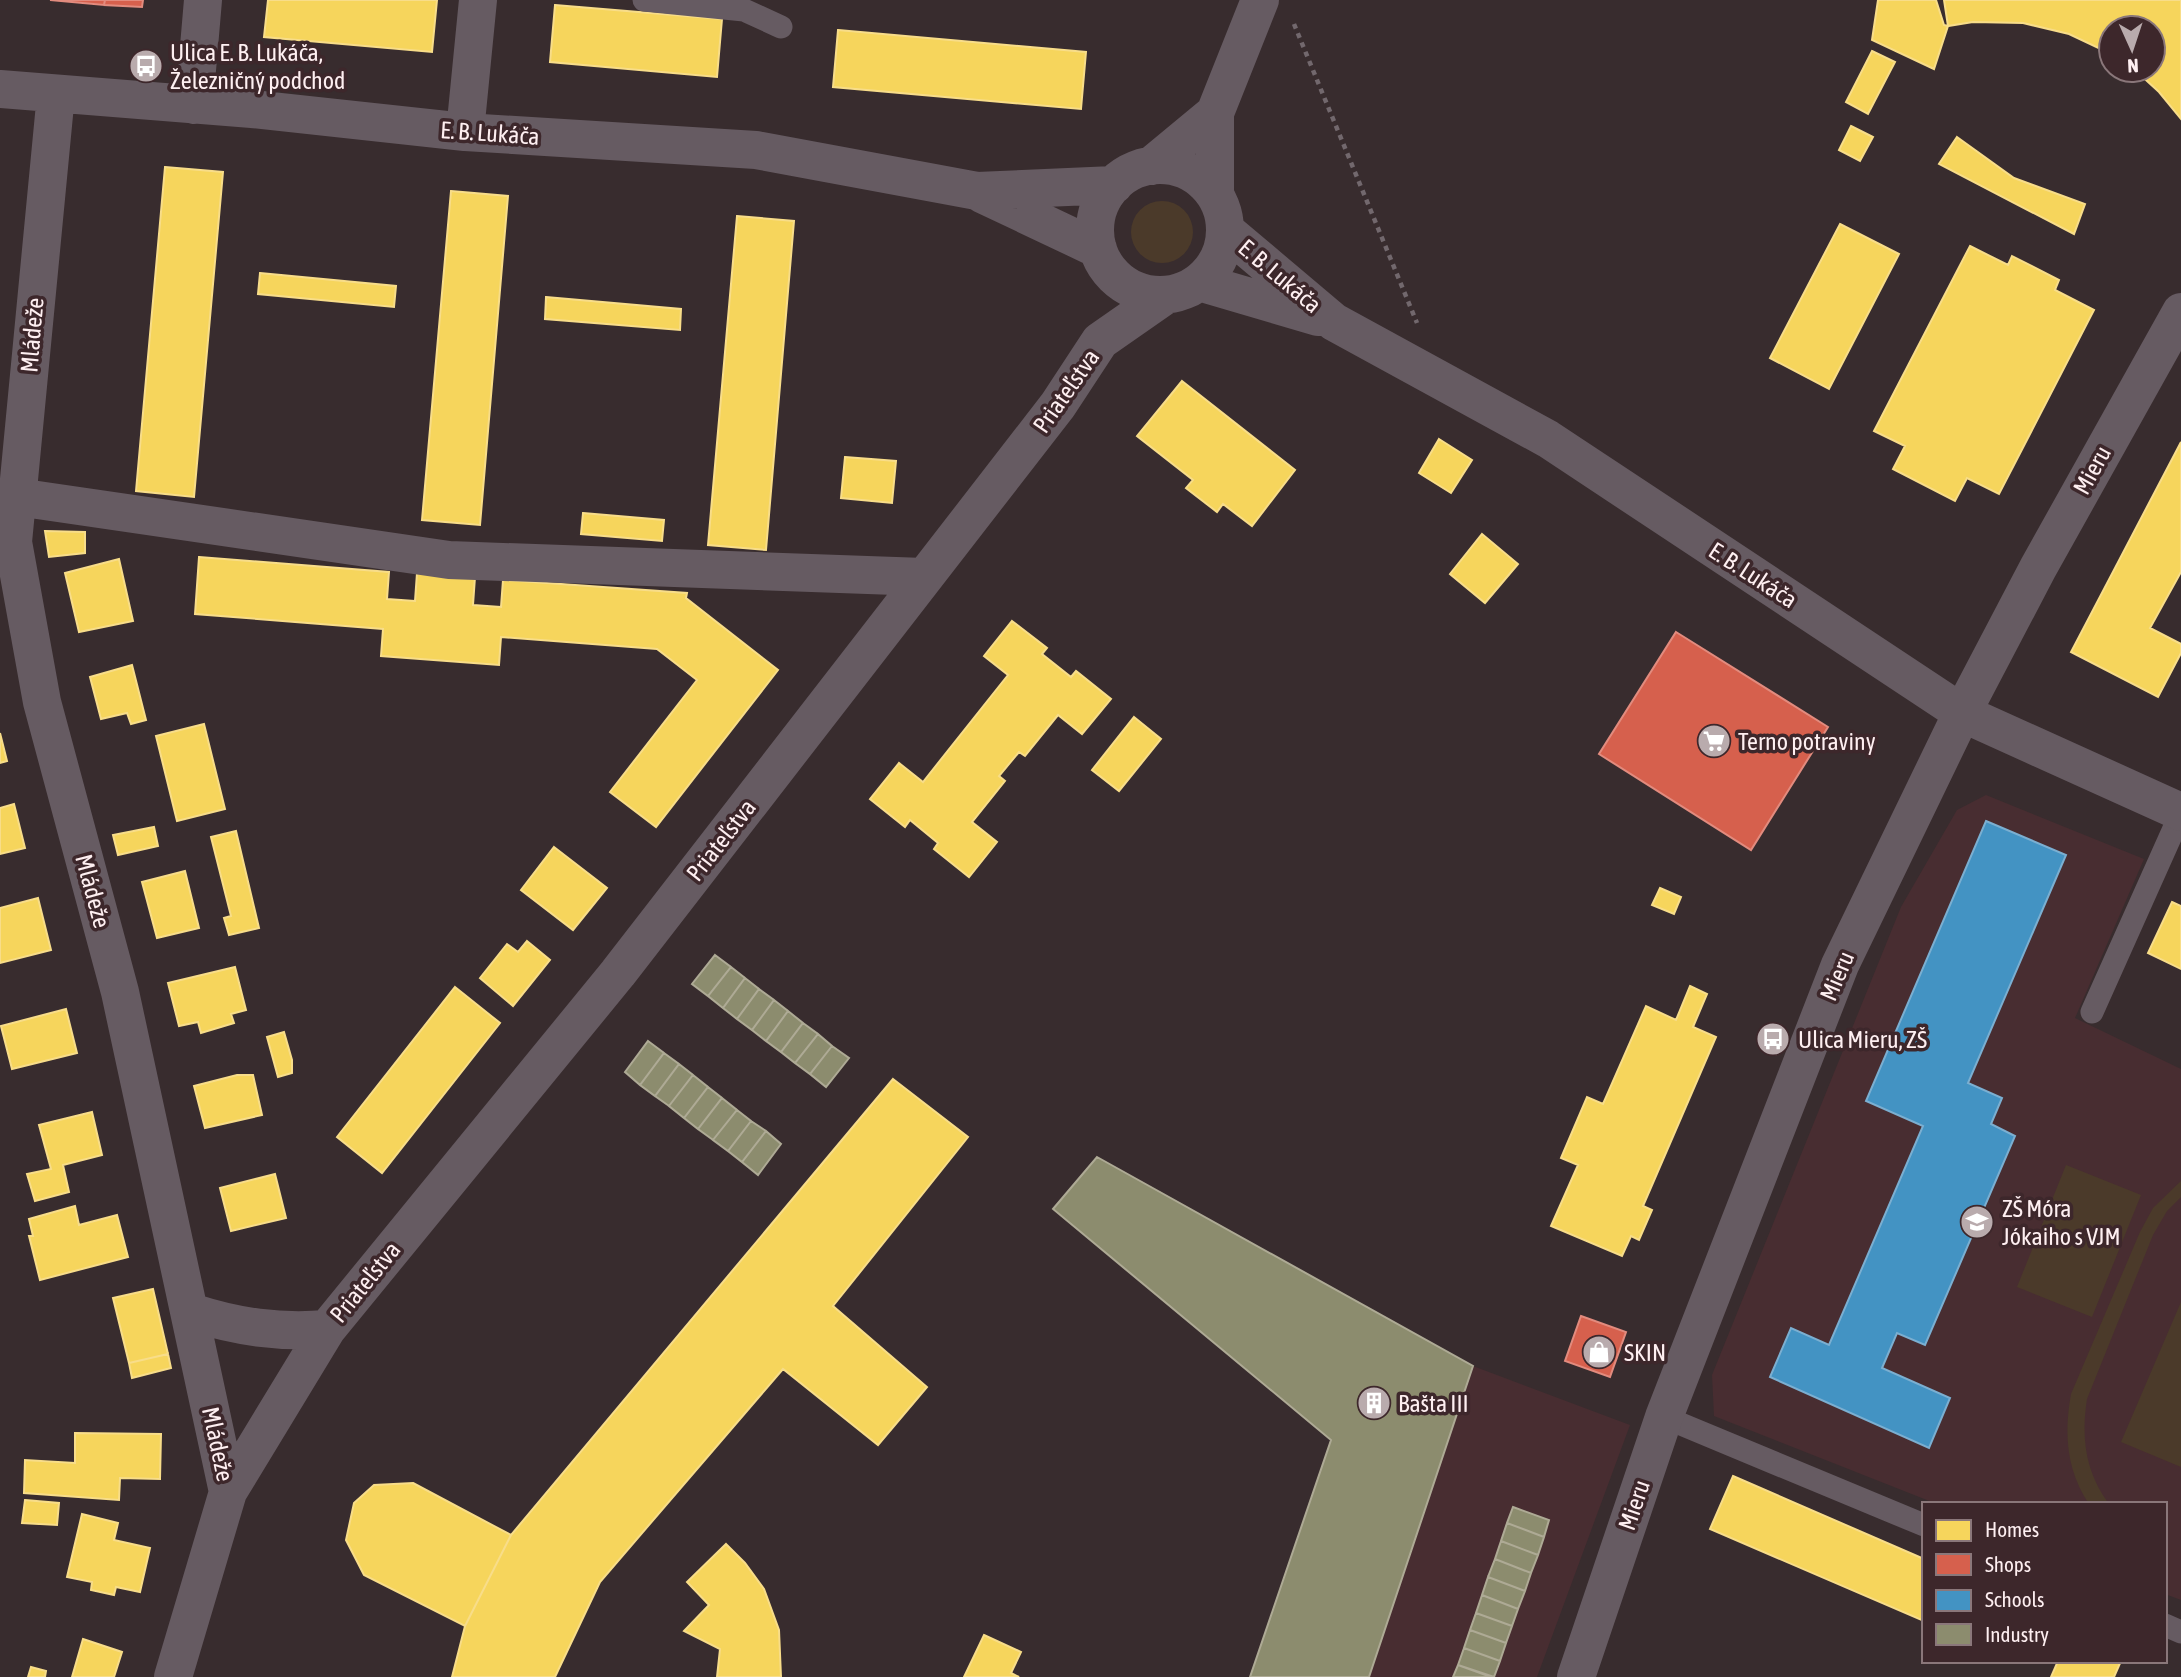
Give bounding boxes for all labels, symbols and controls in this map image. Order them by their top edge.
north arrow [2097,14,2167,84]
place label: Ulica E. B. Lukáča, Železničný podchod [170,39,345,94]
bus stop icon: Ulica E. B. Lukáča, Železničný podchod [127,47,165,85]
text: N [2127,55,2139,77]
street label: E. B. Lukáča [439,116,541,150]
street label: E. B. Lukáča [1233,234,1327,318]
street label: Mládeže [15,296,49,374]
street label: Priateľstva [1028,344,1104,438]
street label: Mieru [2068,441,2116,499]
street label: E. B. Lukáča [1704,537,1802,613]
supermarket icon: Terno potraviny [1695,722,1733,760]
place label: Terno potraviny [1738,728,1876,755]
street label: Priateľstva [681,794,761,886]
street label: Mládeže [70,851,116,931]
street label: Mieru [1815,947,1859,1005]
bus stop icon: Ulica Mieru, ZŠ [1754,1020,1792,1058]
place label: Ulica Mieru, ZŠ [1798,1026,1927,1053]
place label: ZŠ Móra Jókaiho s VJM [2002,1195,2121,1250]
school or university icon: ZŠ Móra Jókaiho s VJM [1958,1203,1996,1241]
street label: Priateľstva [324,1236,406,1328]
shop icon: SKIN [1580,1333,1618,1371]
place label: SKIN [1624,1339,1666,1366]
building icon: Bašta III [1355,1384,1393,1422]
place label: Bašta III [1398,1390,1469,1417]
street label: Mládeže [197,1404,239,1484]
street label: Mieru [1613,1476,1655,1534]
legend [1922,1502,2167,1663]
text: Homes [1985,1517,2039,1541]
text: Shops [1985,1552,2031,1576]
text: Schools [1985,1587,2045,1611]
text: Industry [1985,1622,2049,1646]

